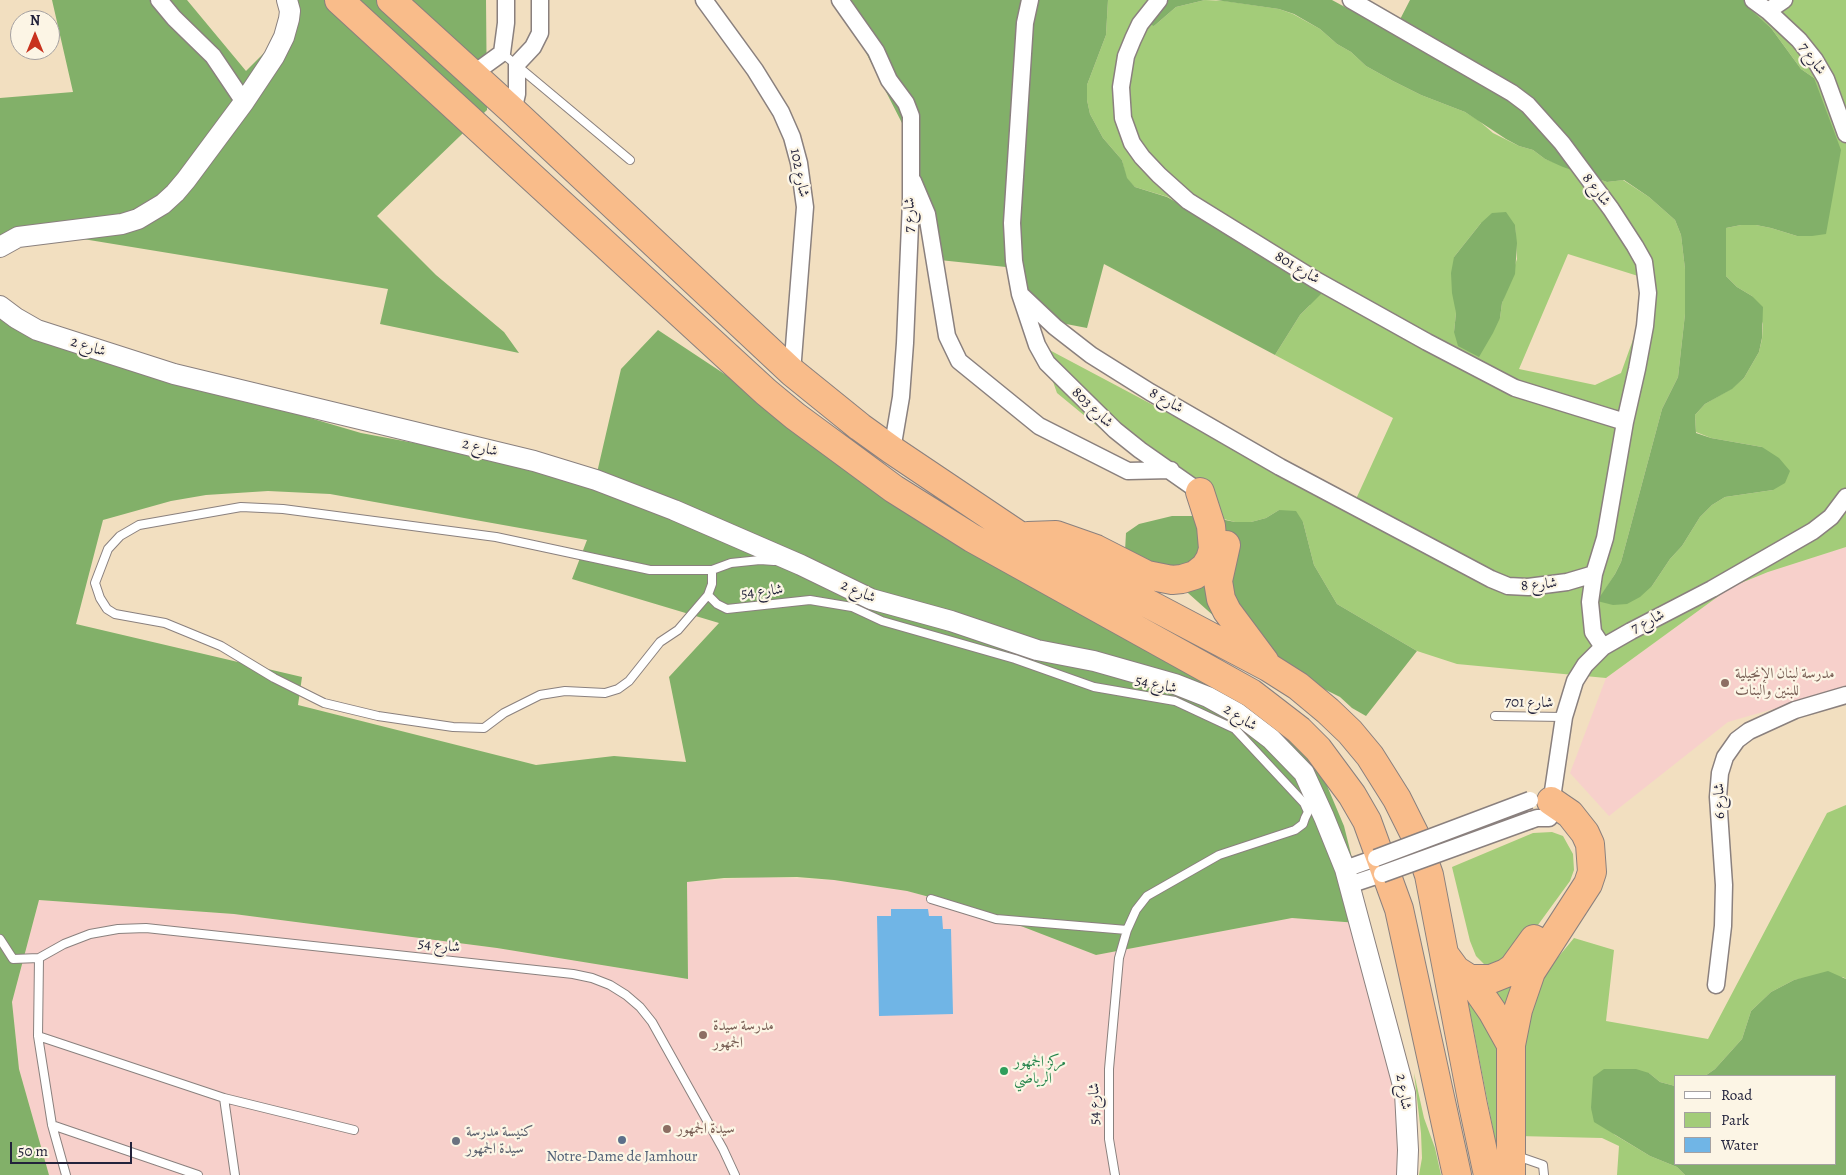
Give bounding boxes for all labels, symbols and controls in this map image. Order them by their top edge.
north arrow [10,10,60,60]
text: N [30,11,40,30]
street label: شارع 7 [1794,39,1830,79]
street label: شارع 102 [785,147,813,199]
street label: شارع 8 [1578,170,1614,210]
street label: شارع 7 [901,197,919,233]
street label: شارع 801 [1271,248,1323,288]
street label: شارع 2 [68,333,108,361]
street label: شارع 803 [1068,384,1116,432]
street label: شارع 8 [1146,384,1186,418]
street label: شارع 2 [460,435,500,461]
street label: شارع 8 [1520,574,1558,596]
street label: شارع 2 [838,576,878,608]
street label: شارع 54 [740,581,784,603]
street label: شارع 7 [1628,606,1668,638]
place label: مدرسة لبنان الإنجيلية للبنين والبنات [1735,665,1834,700]
street label: شارع 54 [1133,672,1179,698]
marker: مدرسة لبنان الإنجيلية للبنين والبنات [1719,677,1731,689]
street label: شارع 701 [1505,694,1553,712]
street label: شارع 2 [1220,701,1260,735]
street label: شارع 6 [1711,783,1729,819]
street label: شارع 54 [417,935,461,957]
place label: مدرسة سيدة الجمهور [713,1017,774,1052]
marker: مدرسة سيدة الجمهور [697,1029,709,1041]
place label: مركز الجمهور الرياضي [1014,1053,1066,1088]
marker: مركز الجمهور الرياضي [998,1065,1010,1077]
street label: شارع 2 [1391,1073,1415,1111]
legend [1674,1075,1836,1165]
street label: شارع 54 [1086,1083,1104,1125]
text: Road [1721,1085,1752,1105]
text: Park [1721,1110,1749,1130]
place label: سيدة الجمهور [677,1120,735,1138]
place label: كنيسة مدرسة سيدة الجمهور [466,1123,533,1158]
marker: سيدة الجمهور [661,1123,673,1135]
scale bar [12,1132,135,1164]
marker: Notre-Dame de Jamhour [616,1134,628,1146]
marker: كنيسة مدرسة سيدة الجمهور [450,1135,462,1147]
text: Water [1721,1135,1758,1155]
text: 50 m [18,1141,48,1161]
place label: Notre-Dame de Jamhour [546,1148,698,1166]

